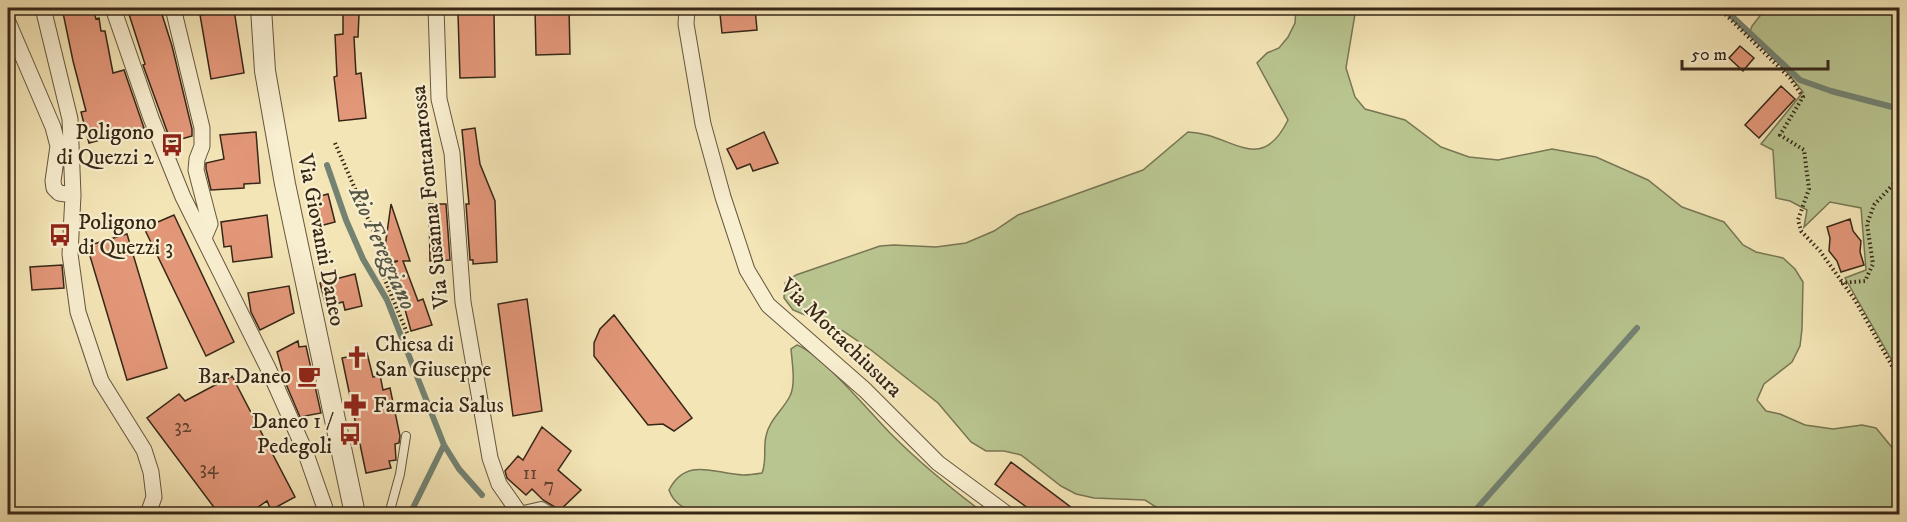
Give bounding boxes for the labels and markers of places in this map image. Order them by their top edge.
place label: Poligono di Quezzi 2 [56,119,154,171]
bus stop icon: Poligono di Quezzi 2 [159,132,185,158]
place label: Poligono di Quezzi 3 [78,209,173,261]
bus stop icon: Poligono di Quezzi 3 [47,222,73,248]
place label: Chiesa di San Giuseppe [375,331,491,383]
church icon: Chiesa di San Giuseppe [344,344,370,370]
place label: Bar Daneo [198,363,291,390]
cafe icon: Bar Daneo [296,363,322,389]
pharmacy icon: Farmacia Salus [342,392,368,418]
place label: Farmacia Salus [373,392,504,419]
place label: Daneo 1 / Pedegoli [252,408,334,460]
bus stop icon: Daneo 1 / Pedegoli [337,421,363,447]

